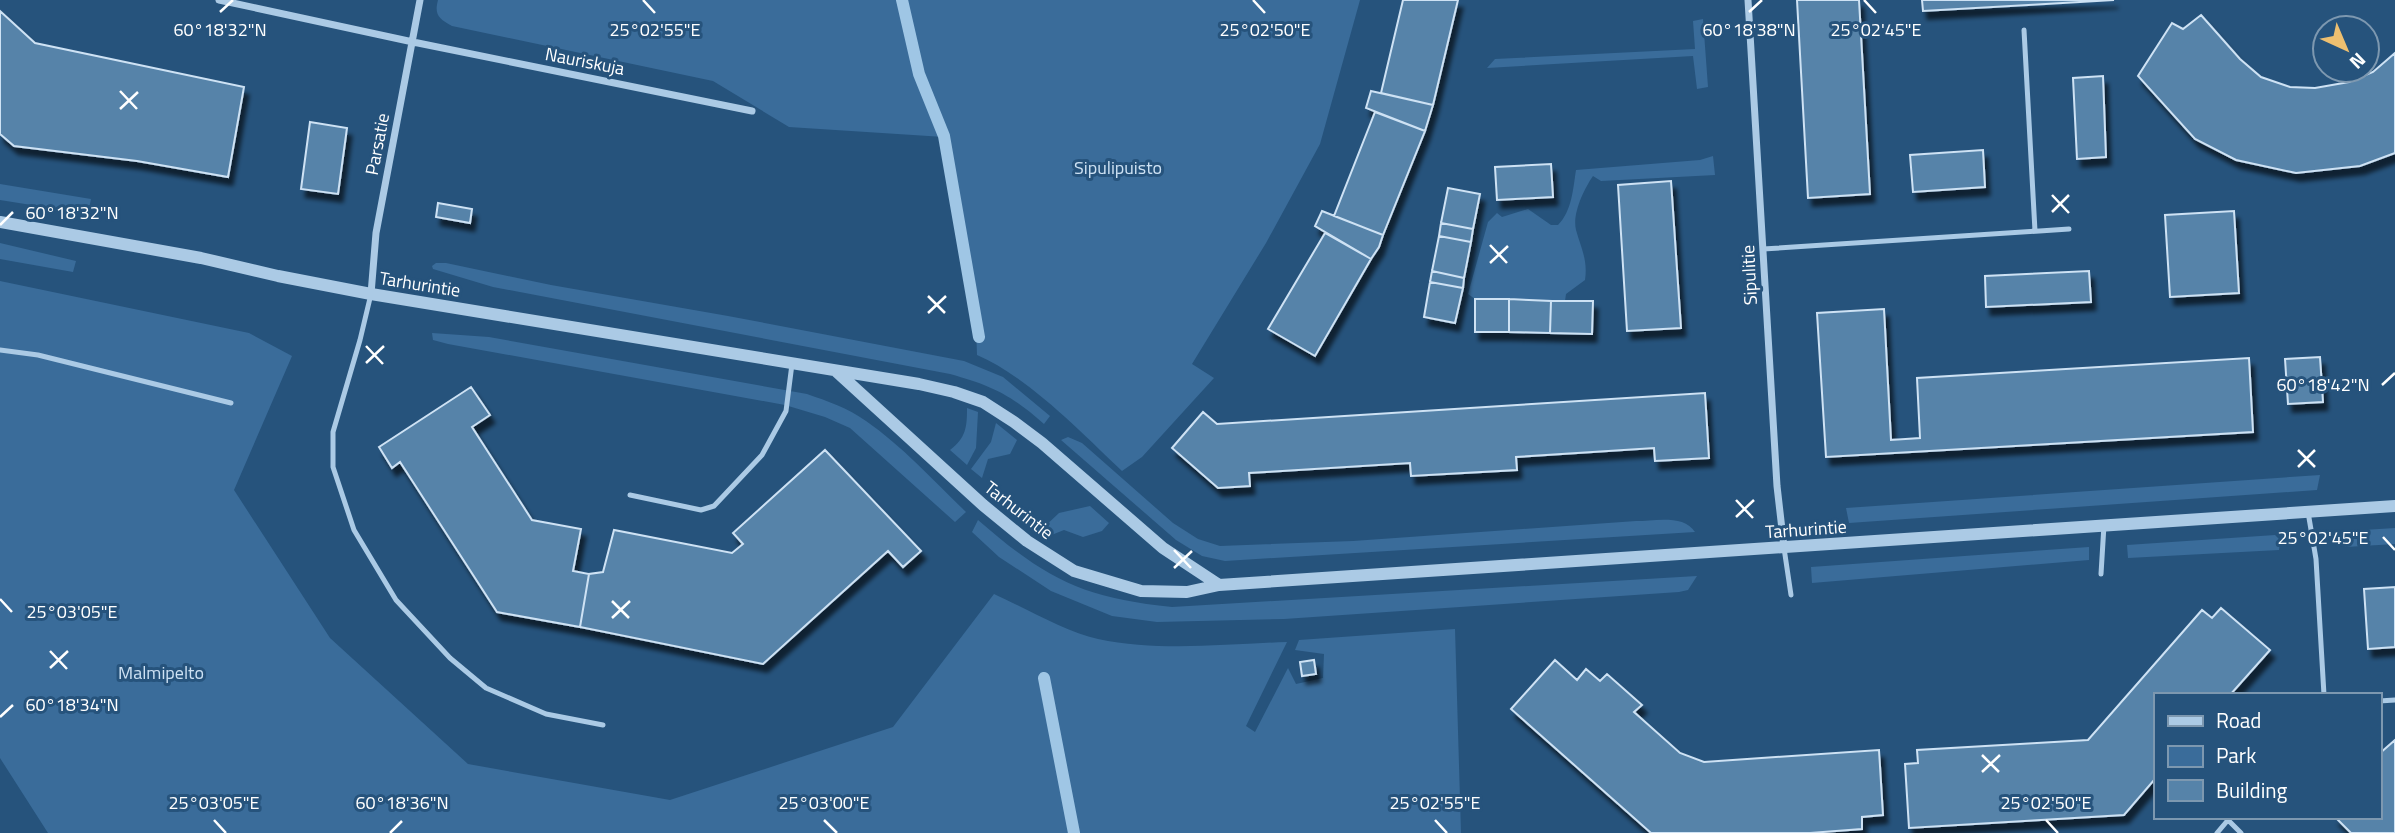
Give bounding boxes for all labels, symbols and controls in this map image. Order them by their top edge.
north arrow [2311,14,2381,84]
text: 60°18'32"N [173,16,267,43]
text: 25°02'55"E [610,16,701,43]
text: 25°02'50"E [1220,16,1311,43]
text: 60°18'38"N [1702,16,1796,43]
text: 25°02'45"E [1831,16,1922,43]
street label: Nauriskuja [543,40,627,82]
text: N [2343,47,2373,77]
street label: Parsatie [358,111,396,177]
park label: Sipulipuisto [1074,154,1162,181]
text: 60°18'32"N [25,199,119,226]
street label: Sipulitie [1734,244,1764,306]
street label: Tarhurintie [378,264,462,304]
text: 60°18'42"N [2276,371,2370,398]
street label: Tarhurintie [979,474,1059,546]
street label: Tarhurintie [1764,513,1848,545]
text: 25°02'45"E [2278,524,2369,551]
text: 25°03'05"E [27,598,118,625]
park label: Malmipelto [118,659,204,686]
text: 60°18'34"N [25,691,119,718]
legend [2154,693,2381,819]
text: Road [2216,704,2261,736]
text: Park [2216,739,2256,771]
text: Building [2216,774,2288,806]
text: 25°03'05"E [169,789,260,816]
text: 60°18'36"N [355,789,449,816]
text: 25°03'00"E [779,789,870,816]
text: 25°02'55"E [1390,789,1481,816]
text: 25°02'50"E [2001,789,2092,816]

